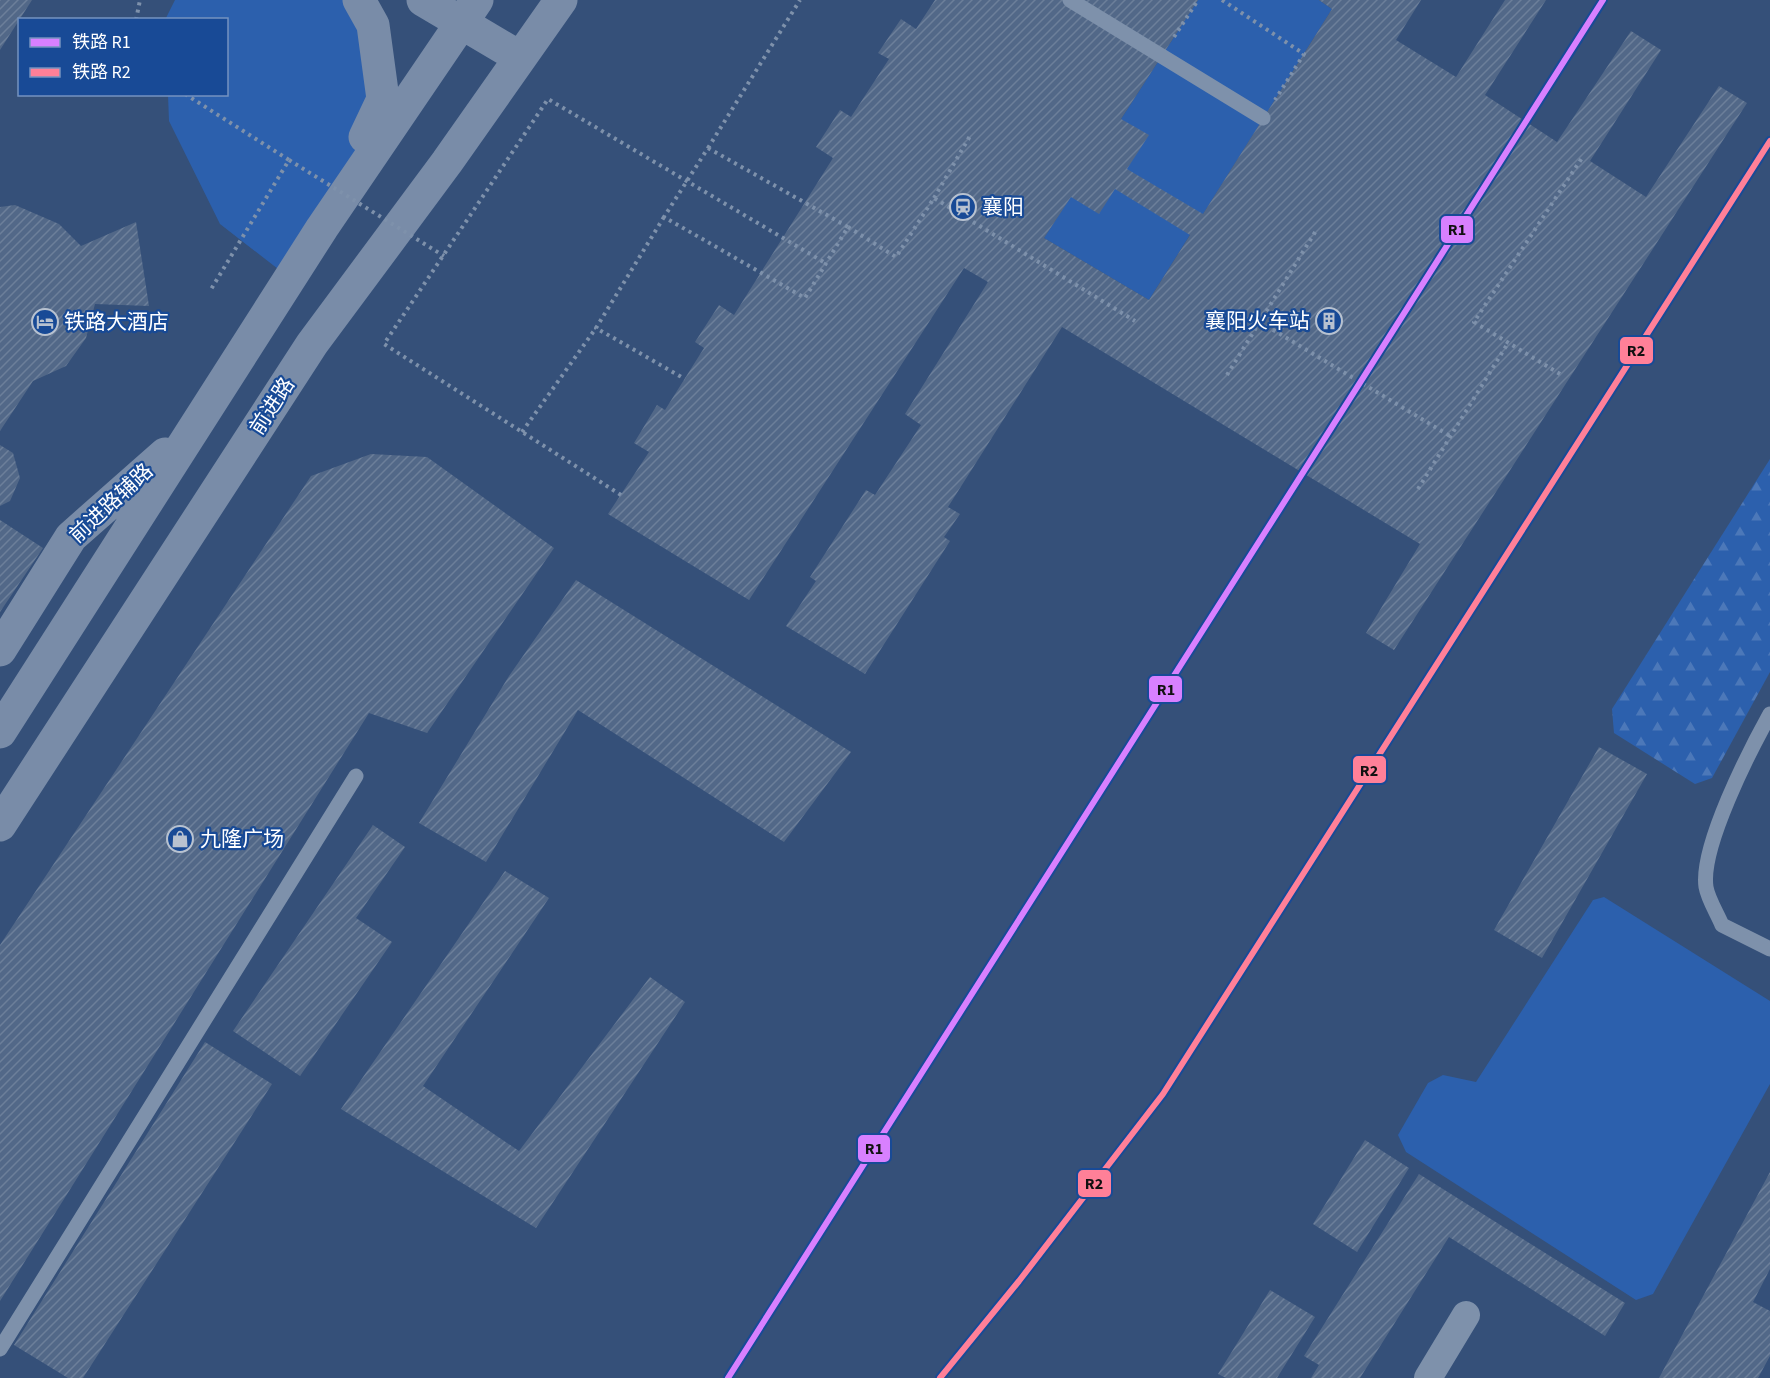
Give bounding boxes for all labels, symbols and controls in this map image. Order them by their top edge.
legend [18,18,228,96]
text: 铁路 R1 [72,30,131,55]
text: 铁路 R2 [72,60,131,85]
station icon: 襄阳 [948,192,978,222]
place label: 襄阳 [982,192,1024,222]
line badge: R1 [1440,215,1474,244]
text: R1 [1448,219,1466,241]
place label: 襄阳火车站 [1205,306,1310,336]
building icon: 襄阳火车站 [1314,306,1344,336]
hotel icon: 铁路大酒店 [30,307,60,337]
place label: 铁路大酒店 [64,307,169,337]
line badge: R2 [1619,336,1654,365]
text: R2 [1627,340,1645,362]
street label: 前进路 [242,371,302,441]
street label: 前进路辅路 [62,456,160,550]
line badge: R1 [1148,675,1183,703]
text: R1 [1157,679,1175,701]
line badge: R2 [1352,755,1387,784]
text: R2 [1360,760,1378,782]
shop icon: 九隆广场 [165,824,195,854]
place label: 九隆广场 [200,824,284,854]
line badge: R1 [857,1134,891,1163]
text: R1 [865,1138,883,1160]
line badge: R2 [1077,1169,1112,1198]
text: R2 [1085,1173,1103,1195]

